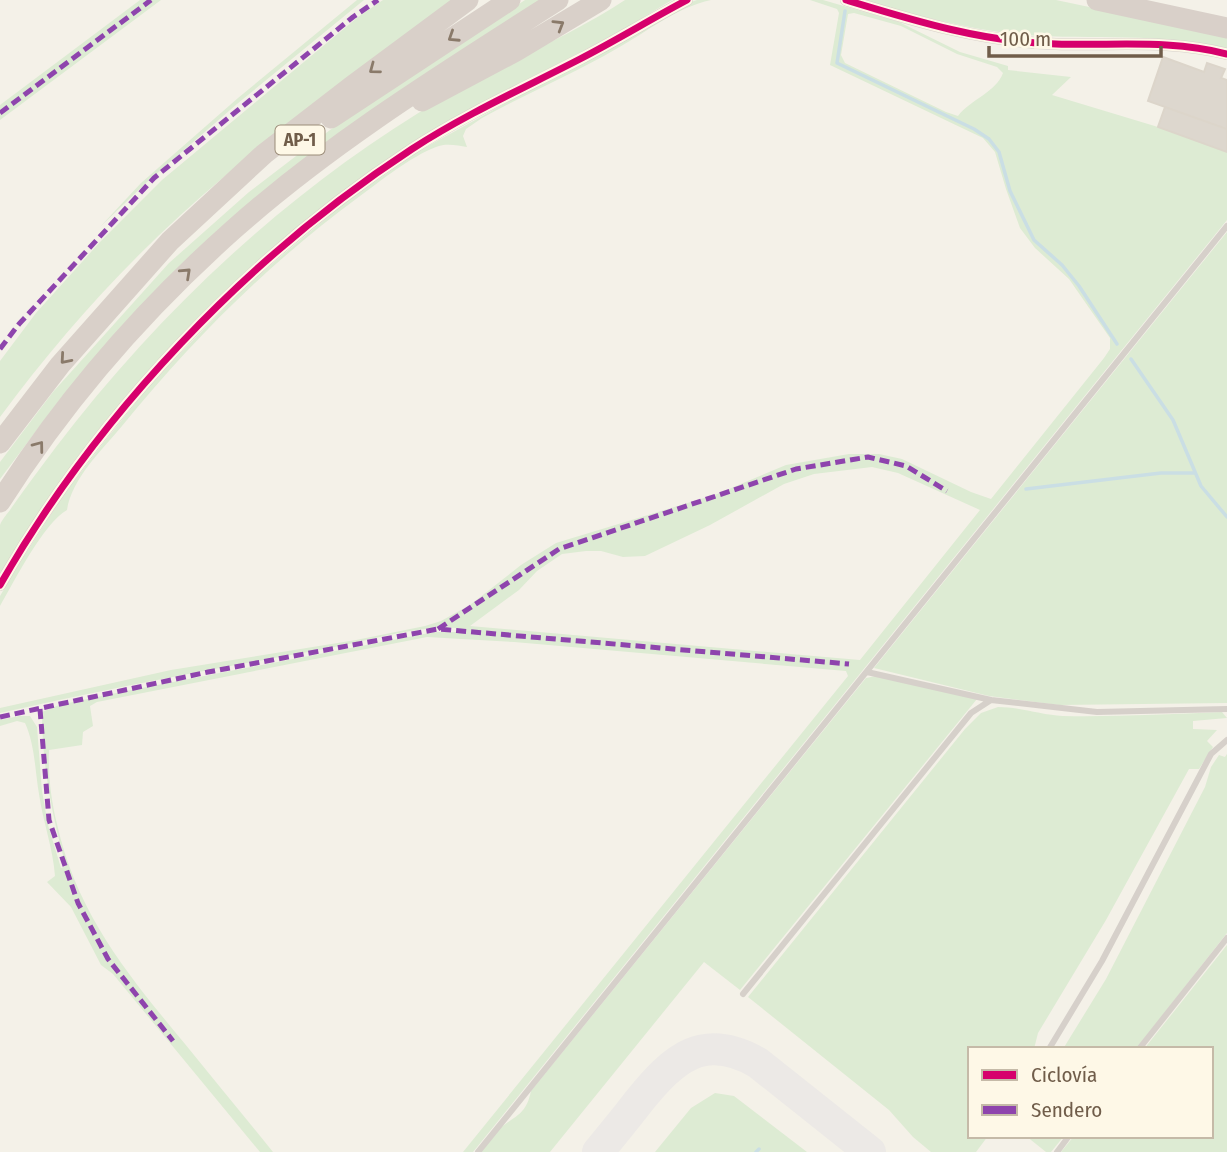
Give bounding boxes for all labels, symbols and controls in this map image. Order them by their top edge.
scale bar [989,14,1160,58]
one-way arrow [551,21,564,34]
text: 100 m [1000,26,1051,52]
one-way arrow [448,29,461,41]
one-way arrow [369,61,381,73]
road number: AP-1 [276,125,324,154]
one-way arrow [178,269,191,281]
one-way arrow [61,351,73,364]
one-way arrow [30,441,43,454]
legend [968,1047,1213,1138]
text: Ciclovía [1031,1062,1097,1088]
text: Sendero [1031,1097,1102,1123]

